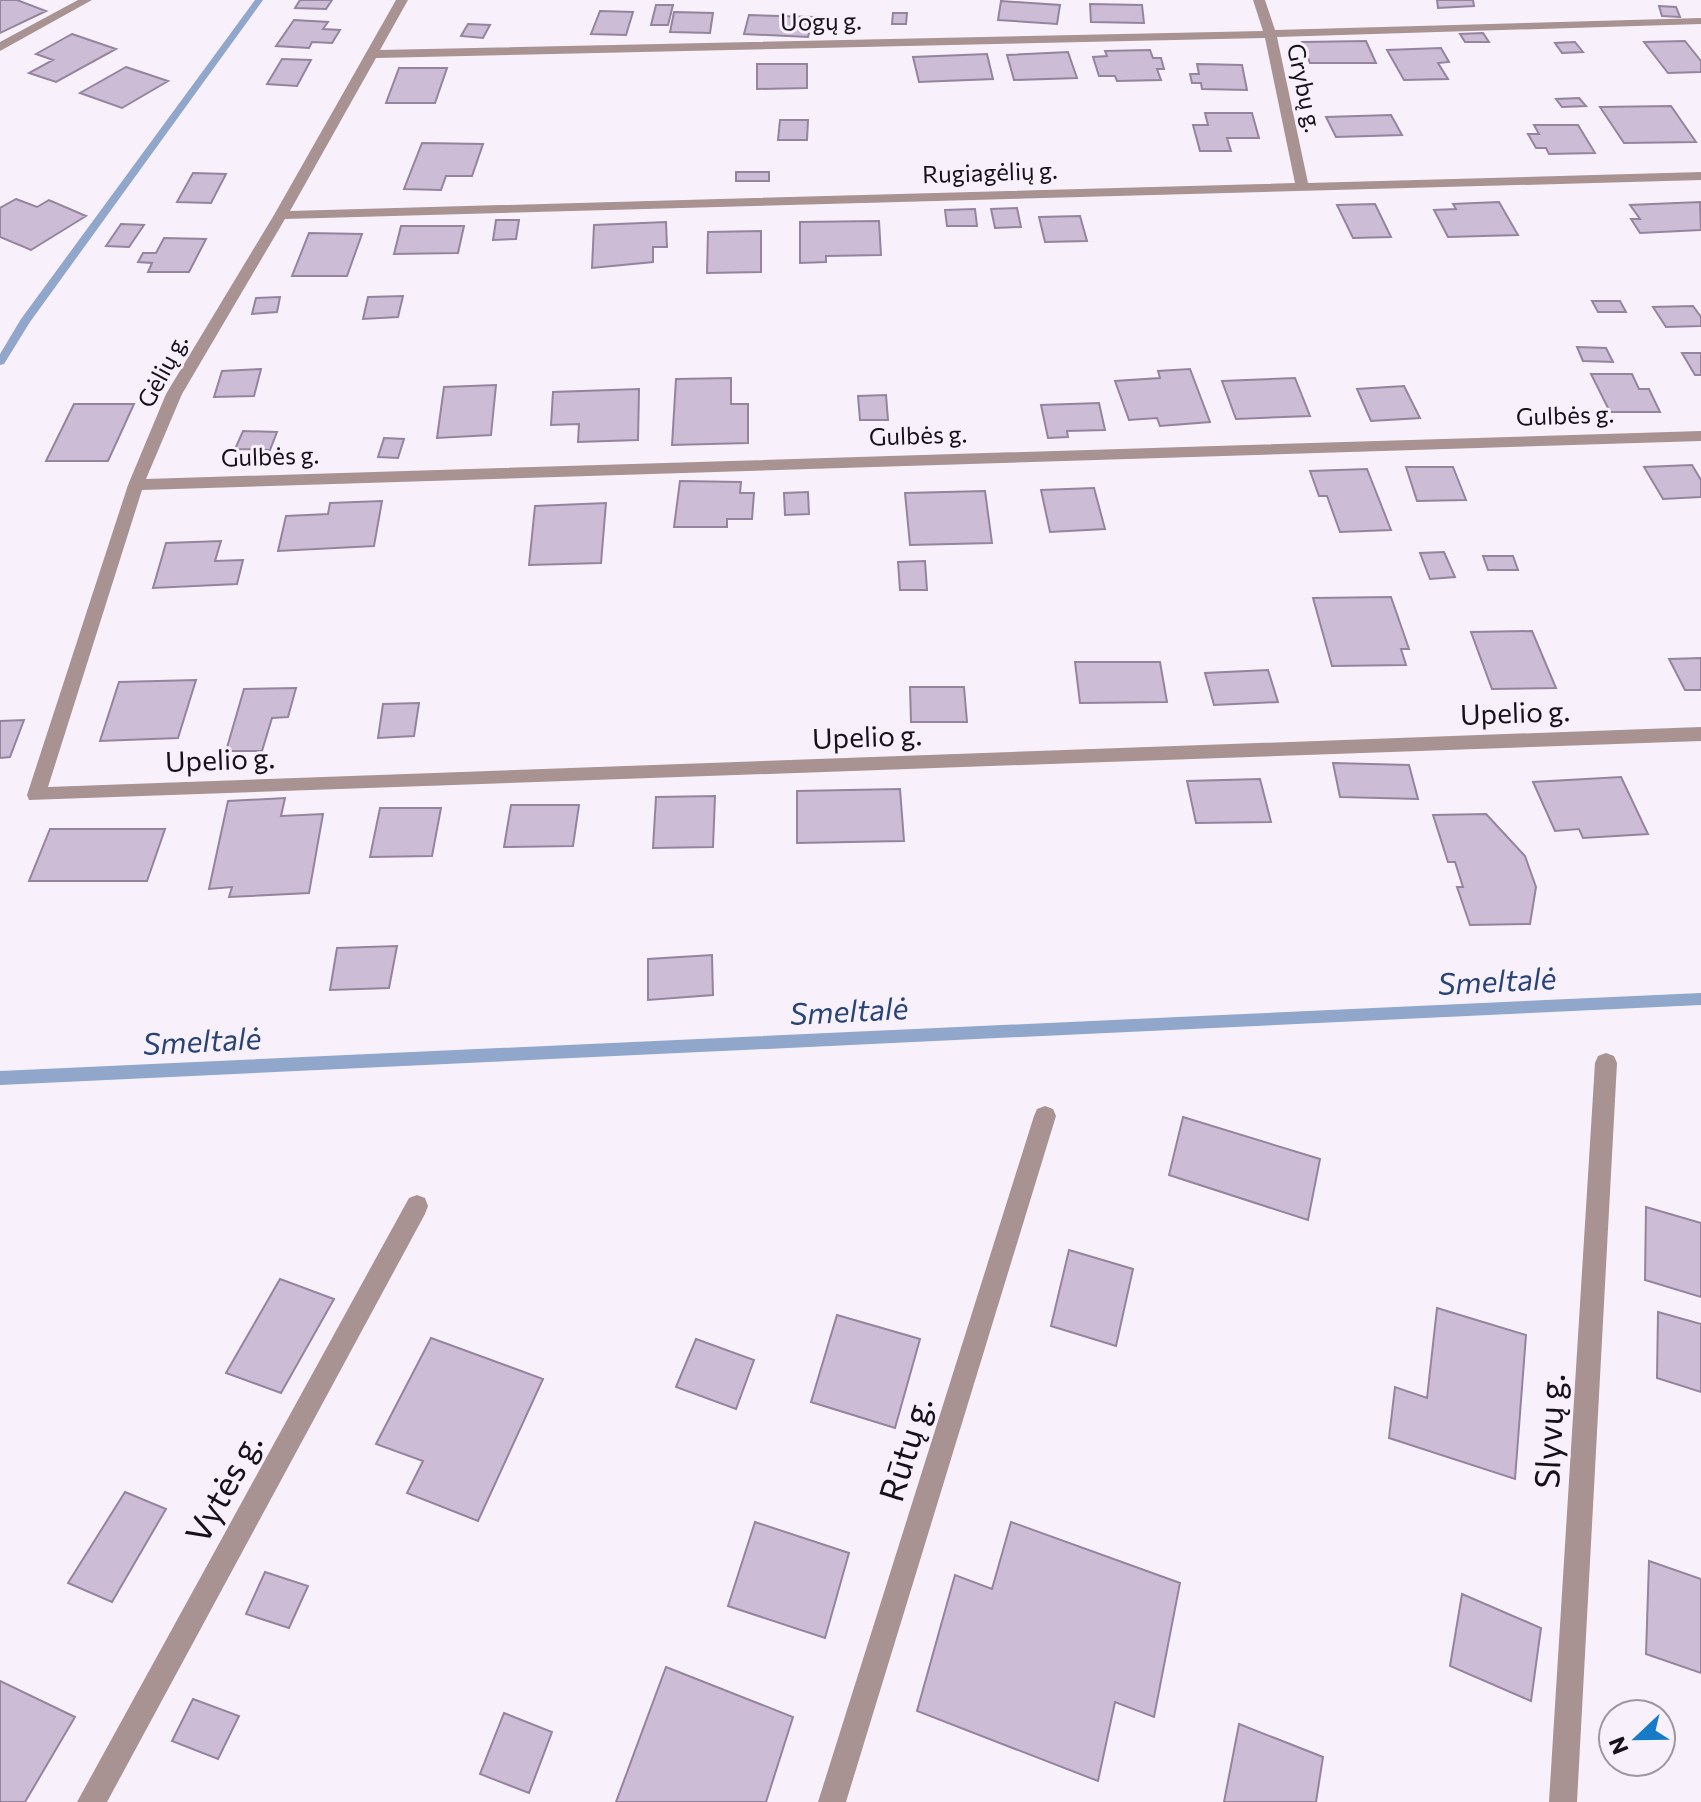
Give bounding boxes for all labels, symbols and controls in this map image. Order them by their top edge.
street label: Uogų g. [780,5,862,36]
street label: Grybų g. [1282,40,1329,135]
street label: Rugiagėlių g. [922,155,1058,188]
street label: Gėlių g. [130,329,193,412]
street label: Gulbės g. [1515,398,1614,431]
street label: Gulbės g. [868,418,967,451]
street label: Gulbės g. [220,439,319,472]
street label: Upelio g. [1459,693,1571,731]
street label: Upelio g. [811,717,923,755]
street label: Upelio g. [164,740,276,778]
water label: Smeltalė [1437,958,1557,1001]
water label: Smeltalė [789,988,909,1031]
water label: Smeltalė [142,1018,262,1061]
street label: Slyvų g. [1524,1372,1572,1490]
street label: Rūtų g. [868,1391,940,1506]
street label: Vytės g. [175,1424,270,1550]
north arrow [1597,1698,1677,1778]
text: N [1602,1733,1634,1758]

